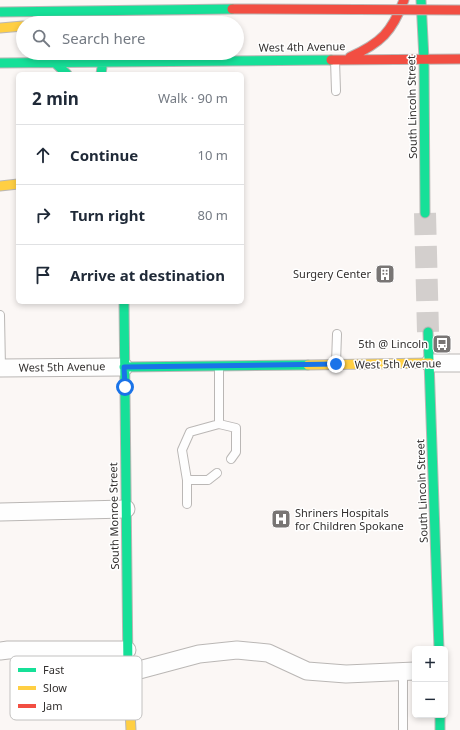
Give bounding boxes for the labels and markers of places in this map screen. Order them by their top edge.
building icon: Surgery Center [374,263,396,285]
place label: Surgery Center [293,266,371,281]
bus stop icon: 5th @ Lincoln [431,333,453,355]
place label: 5th @ Lincoln [358,336,428,351]
place label: Shriners Hospitals for Children Spokane [295,505,404,533]
hospital icon: Shriners Hospitals for Children Spokane [270,508,292,530]

